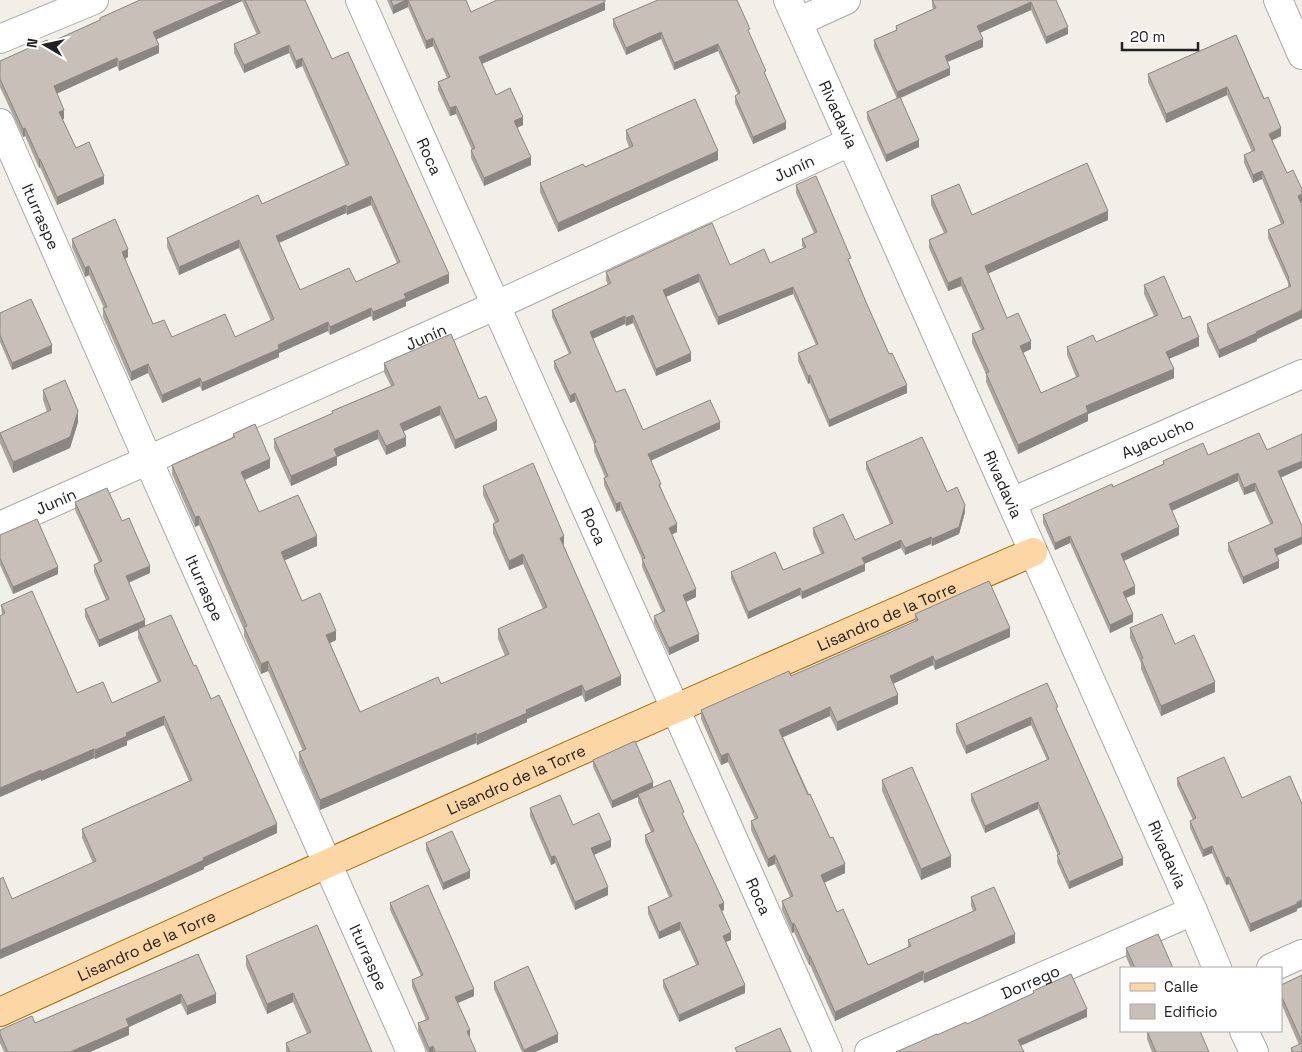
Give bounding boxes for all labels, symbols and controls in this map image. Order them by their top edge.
north arrow [20,20,70,70]
scale bar [1122,20,1198,52]
text: 20 m [1130,27,1165,46]
text: N [23,37,42,49]
street label: Rivadavia [814,77,863,152]
street label: Roca [412,134,447,178]
street label: Junín [770,150,818,187]
street label: Iturraspe [17,180,64,253]
street label: Junín [402,319,450,355]
street label: Ayacucho [1118,413,1197,464]
street label: Rivadavia [979,447,1027,522]
street label: Junín [32,483,80,520]
street label: Roca [576,504,611,548]
street label: Iturraspe [180,552,228,624]
street label: Lisandro de la Torre [814,577,960,656]
street label: Lisandro de la Torre [443,740,589,820]
street label: Rivadavia [1143,817,1192,892]
street label: Roca [741,875,776,918]
street label: Lisandro de la Torre [74,905,219,986]
street label: Iturraspe [345,921,392,994]
street label: Dorrego [998,960,1063,1004]
legend [1120,967,1282,1032]
text: Calle [1164,977,1199,996]
text: Edificio [1164,1002,1218,1021]

